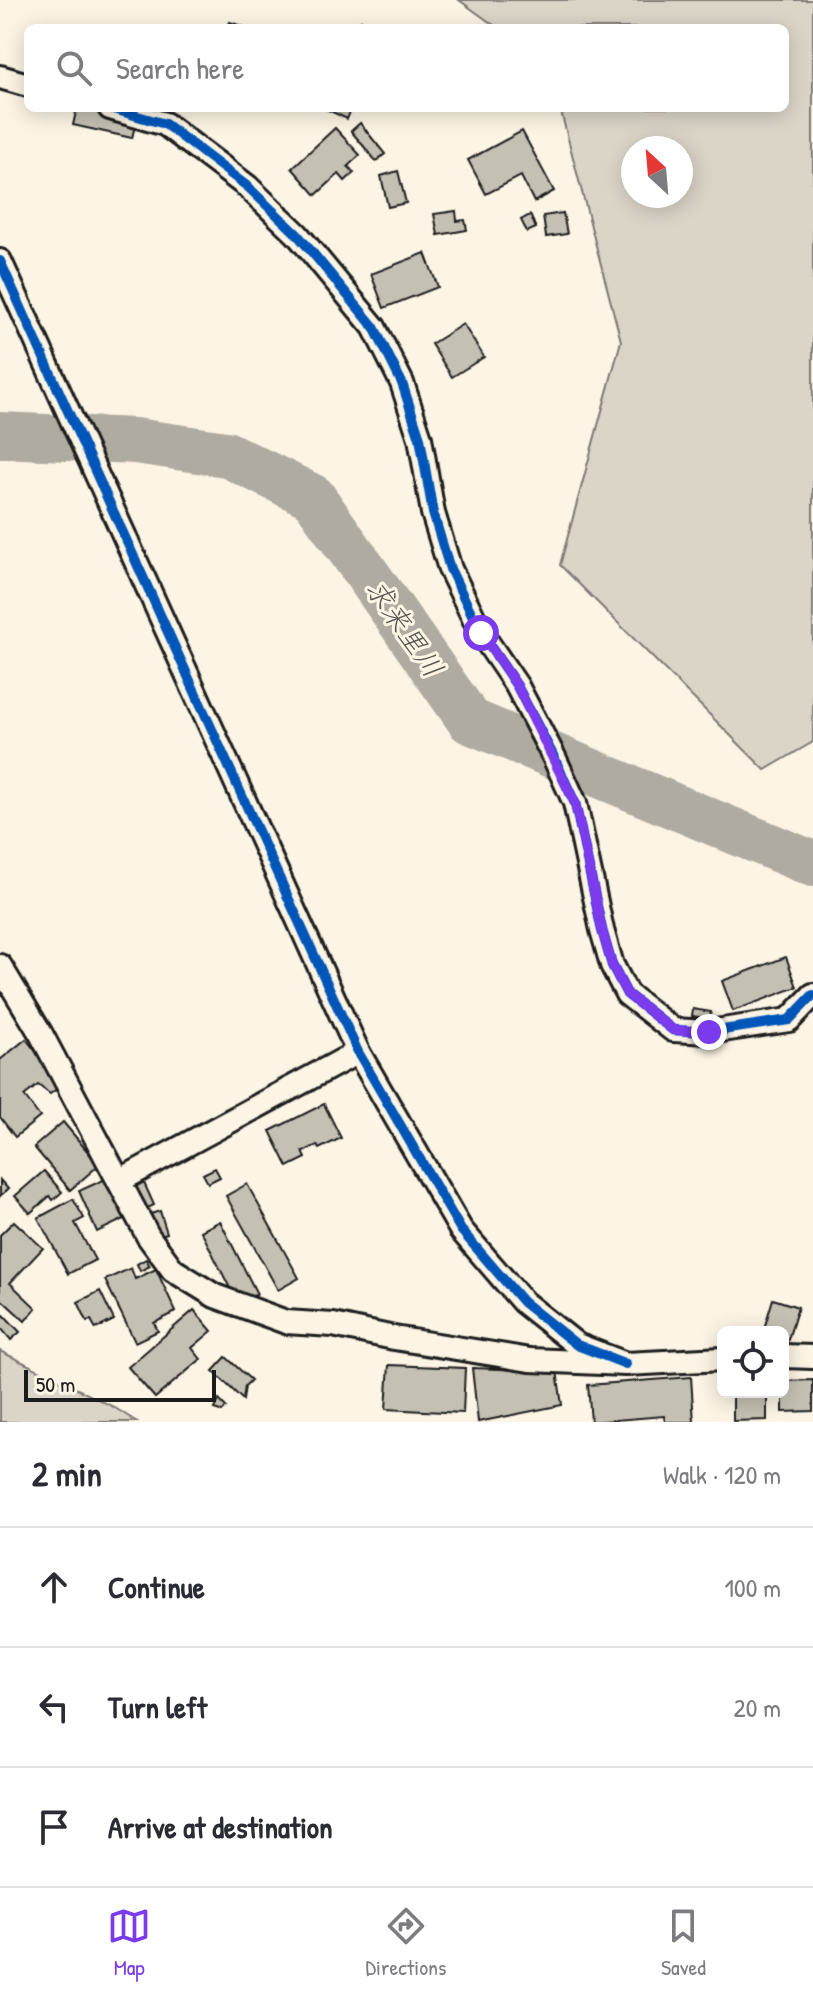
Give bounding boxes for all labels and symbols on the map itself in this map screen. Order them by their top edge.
north arrow [621,136,693,208]
water label: 求来里川 [357,571,453,685]
route start [463,615,499,651]
route end [691,1014,727,1050]
scale bar [24,1366,216,1402]

